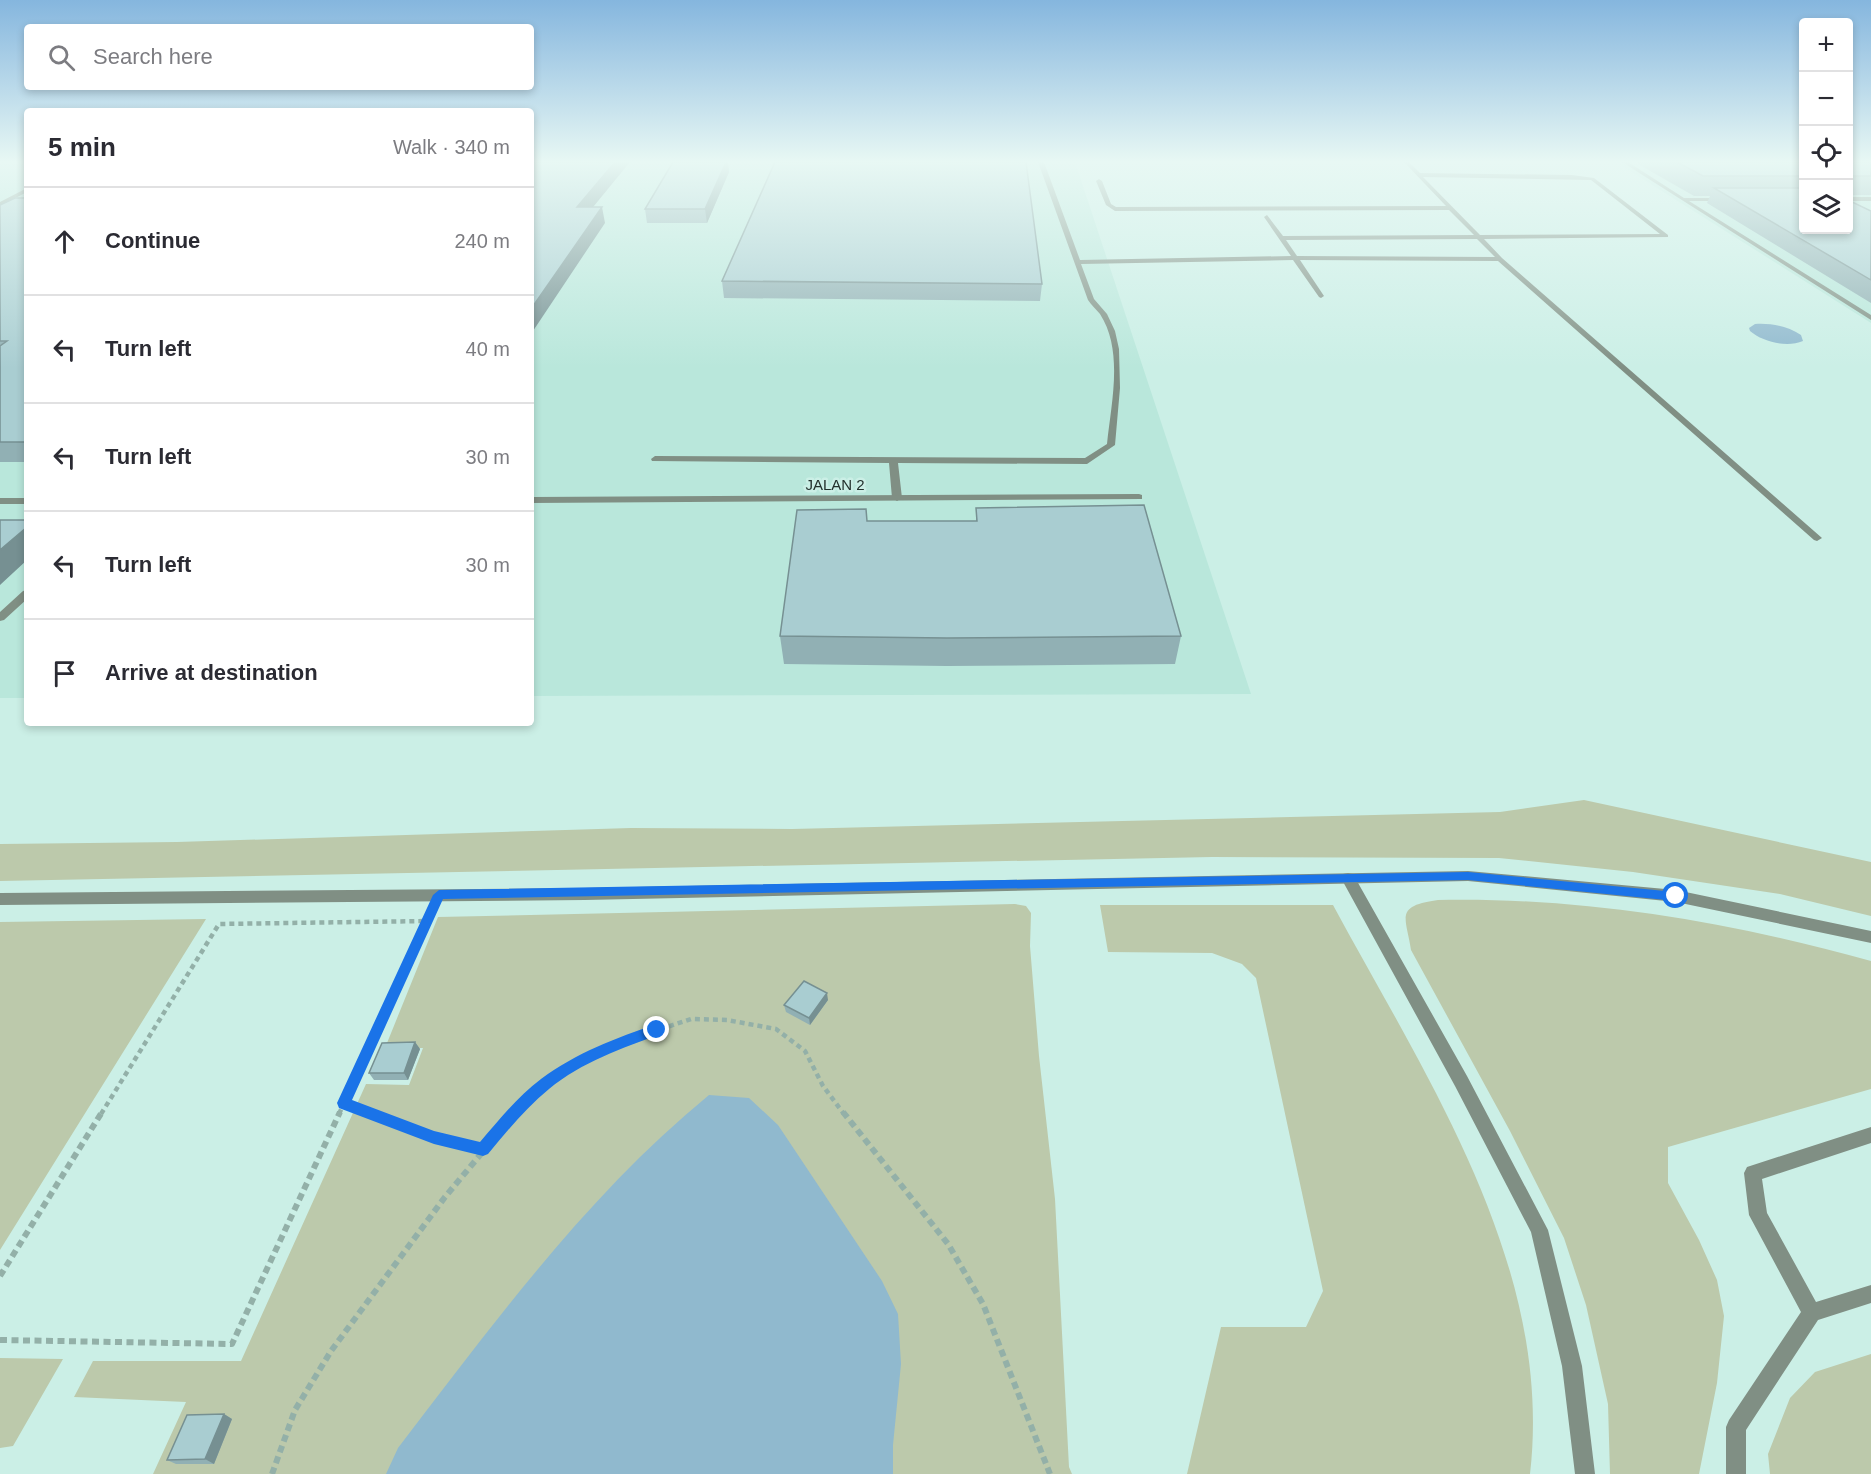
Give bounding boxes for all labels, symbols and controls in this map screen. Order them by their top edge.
map controls [1799,18,1853,234]
button: + [1799,18,1853,72]
search box [24,24,534,90]
icon: search [45,41,78,74]
text: Search here [93,44,213,69]
button: − [1799,72,1853,126]
button: locate [1799,126,1853,180]
text: 5 min [48,132,116,162]
text: Walk · 340 m [393,136,510,158]
button: layers [1799,180,1853,234]
icon: ahead [48,225,81,258]
text: Continue [105,228,200,253]
text: 240 m [454,230,510,252]
icon: left [48,333,81,366]
text: Turn left [105,336,191,361]
text: 40 m [466,338,510,360]
icon: left [48,441,81,474]
text: Turn left [105,444,191,469]
text: 30 m [466,446,510,468]
street label: JALAN 2 [805,476,865,493]
icon: left [48,549,81,582]
text: Turn left [105,552,191,577]
text: 30 m [466,554,510,576]
icon: arrive [48,657,81,690]
text: Arrive at destination [105,660,318,685]
route start [1662,882,1688,908]
route end [643,1016,669,1042]

